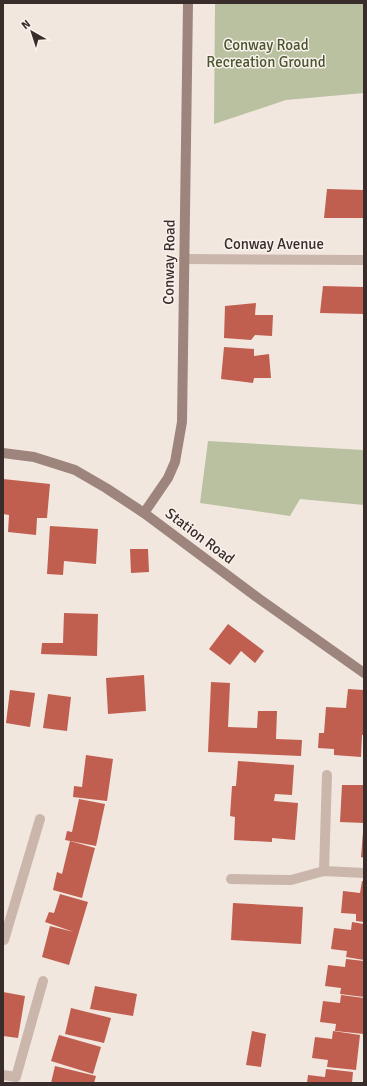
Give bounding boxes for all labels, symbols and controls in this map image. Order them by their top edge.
north arrow [12,12,52,52]
text: N [19,17,33,32]
park label: Conway Road Recreation Ground [206,36,326,71]
street label: Conway Road [159,219,179,305]
street label: Conway Avenue [224,235,324,253]
street label: Station Road [162,504,238,568]

